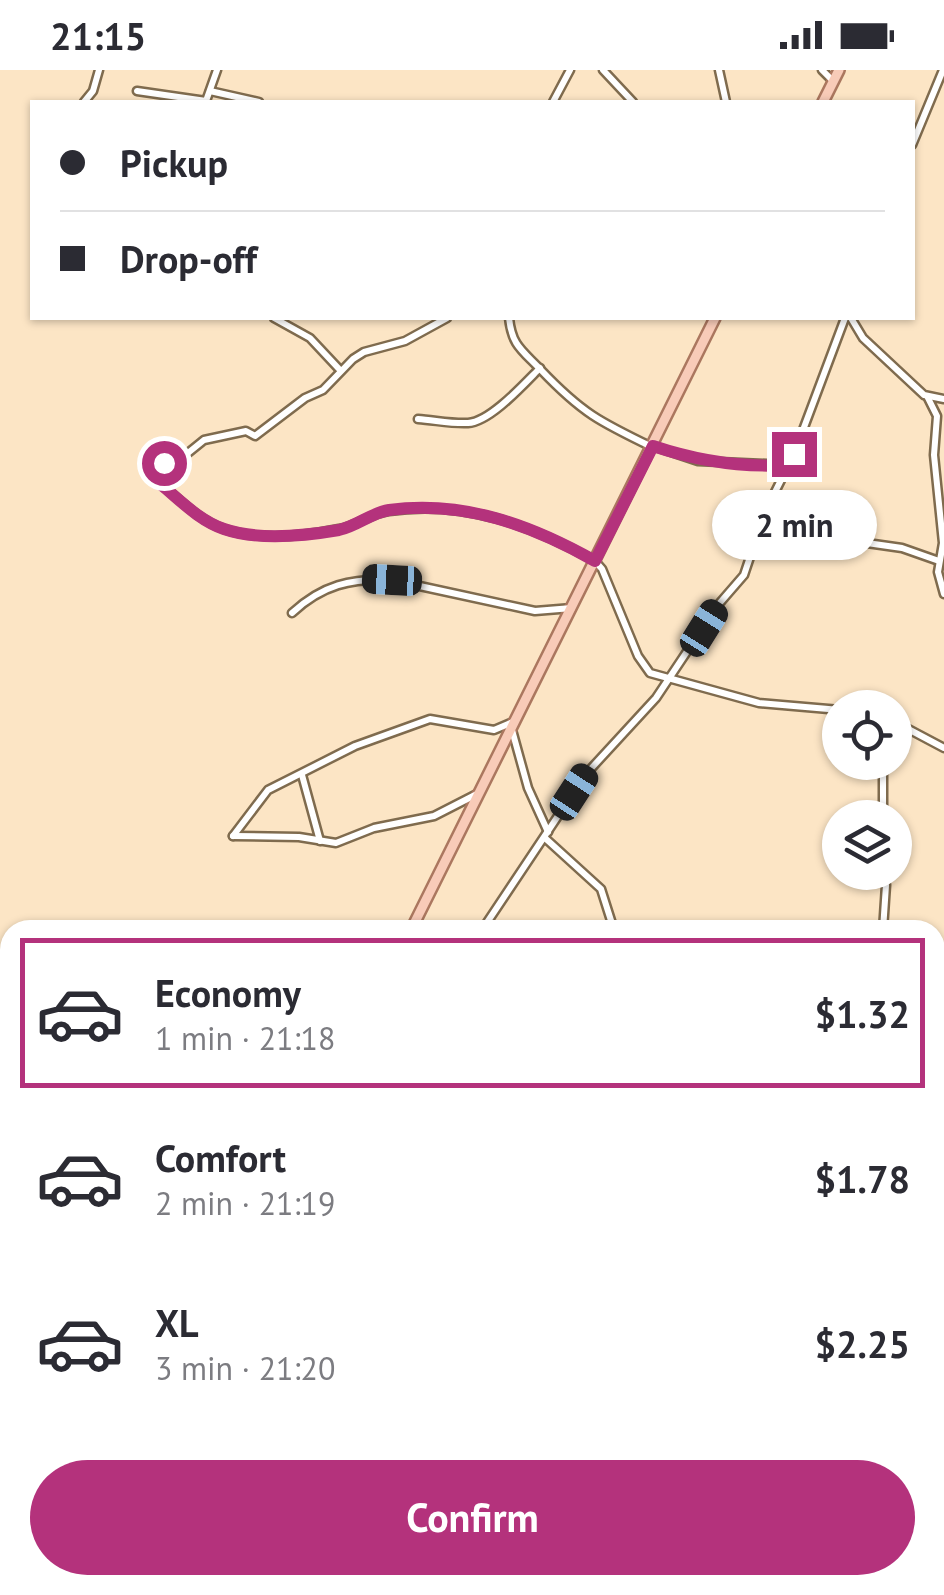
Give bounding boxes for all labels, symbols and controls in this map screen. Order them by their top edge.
text: 21:15 [50,11,146,60]
text: Pickup [120,138,228,187]
text: Drop-off [120,234,257,283]
route end [772,432,817,477]
route start [142,441,187,486]
callout: 2 min [712,489,876,559]
text: 2 min [755,504,834,546]
car [361,563,423,597]
car [675,595,733,661]
map controls [822,690,912,890]
button: locate [822,690,912,780]
car [545,759,603,825]
button: layers [822,800,912,890]
icon: car [35,968,125,1058]
text: Economy [155,968,301,1017]
text: $1.32 [814,989,910,1038]
text: 1 min · 21:18 [155,1017,335,1059]
icon: car [35,1133,125,1223]
text: Comfort [155,1133,286,1182]
text: $1.78 [814,1154,910,1203]
text: 2 min · 21:19 [155,1182,335,1224]
icon: car [35,1298,125,1388]
text: XL [155,1298,199,1347]
text: $2.25 [814,1319,910,1368]
text: 3 min · 21:20 [155,1347,335,1389]
button: Confirm [30,1460,915,1575]

